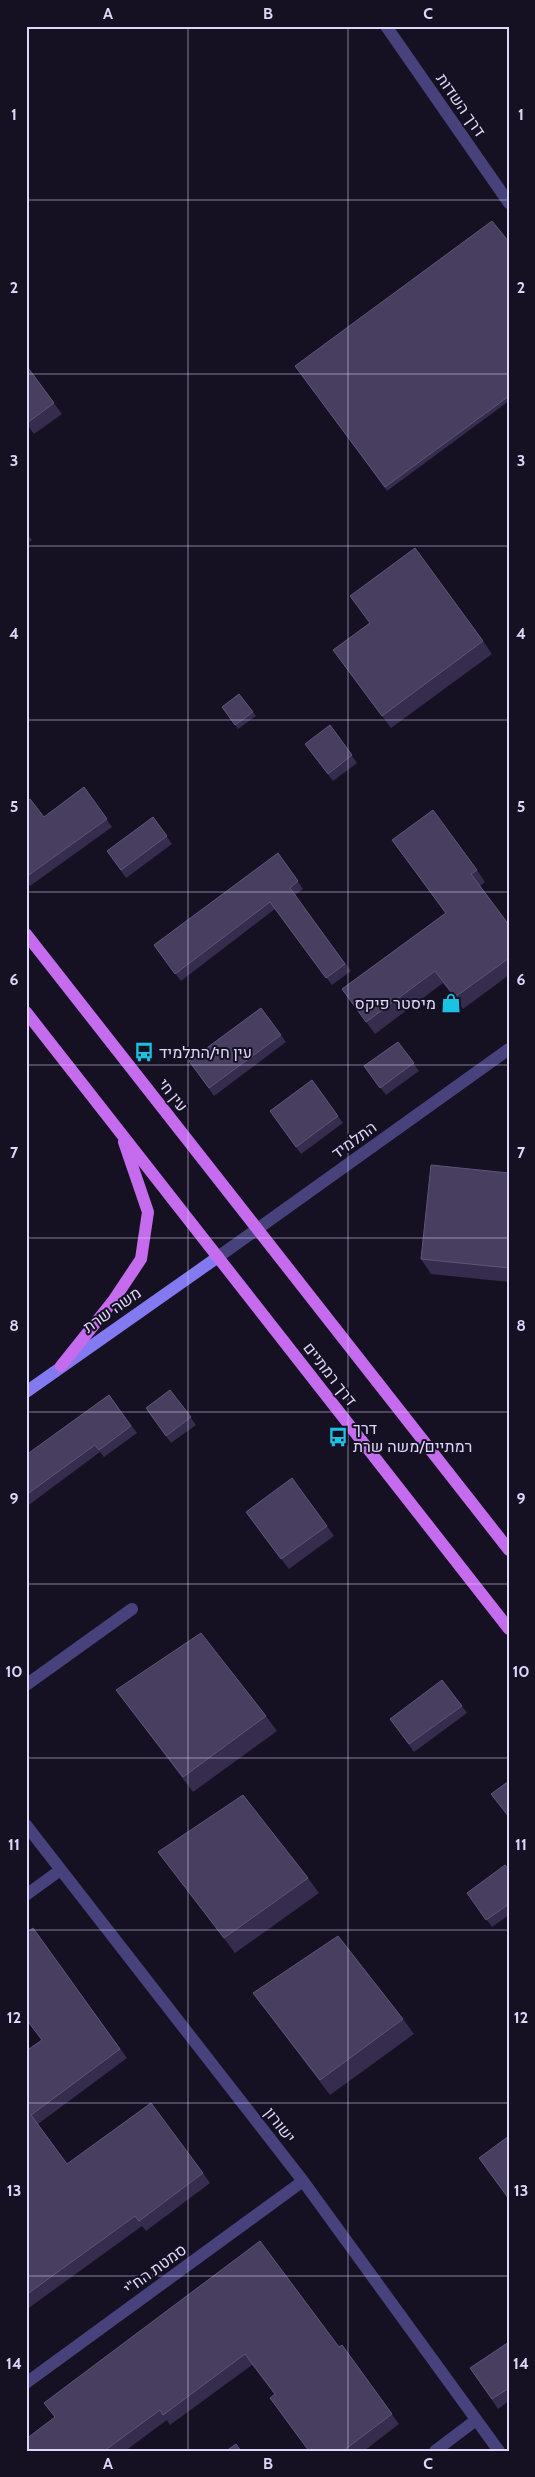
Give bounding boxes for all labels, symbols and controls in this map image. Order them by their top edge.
text: A [103,4,113,23]
text: B [263,4,273,23]
text: C [423,4,433,23]
street label: דרך השדות [432,70,490,140]
text: 1 [11,105,17,124]
text: 1 [518,105,524,124]
text: 2 [10,278,18,297]
text: 2 [517,278,525,297]
text: 3 [10,451,18,470]
text: 3 [517,451,525,470]
text: 4 [9,624,19,643]
text: 4 [516,624,526,643]
text: 5 [10,797,18,816]
text: 5 [517,797,525,816]
text: 6 [10,970,19,989]
text: 6 [517,970,526,989]
shop icon: מיסטר פיקס [440,992,462,1014]
place label: מיסטר פיקס [355,994,436,1013]
bus stop icon: עין חי/התלמיד [133,1041,155,1063]
place label: עין חי/התלמיד [159,1043,252,1062]
street label: עין חי [154,1075,192,1115]
street label: התלמיד [328,1117,380,1163]
text: 7 [10,1143,19,1162]
text: 7 [517,1143,526,1162]
street label: משה שרת [79,1283,145,1337]
text: 8 [9,1316,19,1335]
text: 8 [516,1316,526,1335]
street label: דרך רמתיים [299,1338,361,1410]
place label: דרך רמתיים/משה שרת [353,1419,472,1456]
bus stop icon: דרך רמתיים/משה שרת [327,1426,349,1448]
text: 9 [10,1489,19,1508]
text: 9 [517,1489,526,1508]
text: 10 [5,1662,23,1681]
text: 10 [512,1662,530,1681]
text: 11 [8,1835,20,1854]
text: 11 [515,1835,527,1854]
text: 12 [7,2008,21,2027]
text: 12 [514,2008,528,2027]
street label: ישורון [260,2104,300,2146]
text: 13 [7,2181,21,2200]
text: 13 [514,2181,528,2200]
street label: סמטת הח"י [120,2240,190,2298]
text: 14 [6,2354,22,2373]
text: 14 [513,2354,529,2373]
text: A [103,2454,113,2473]
text: B [263,2454,273,2473]
text: C [423,2454,433,2473]

